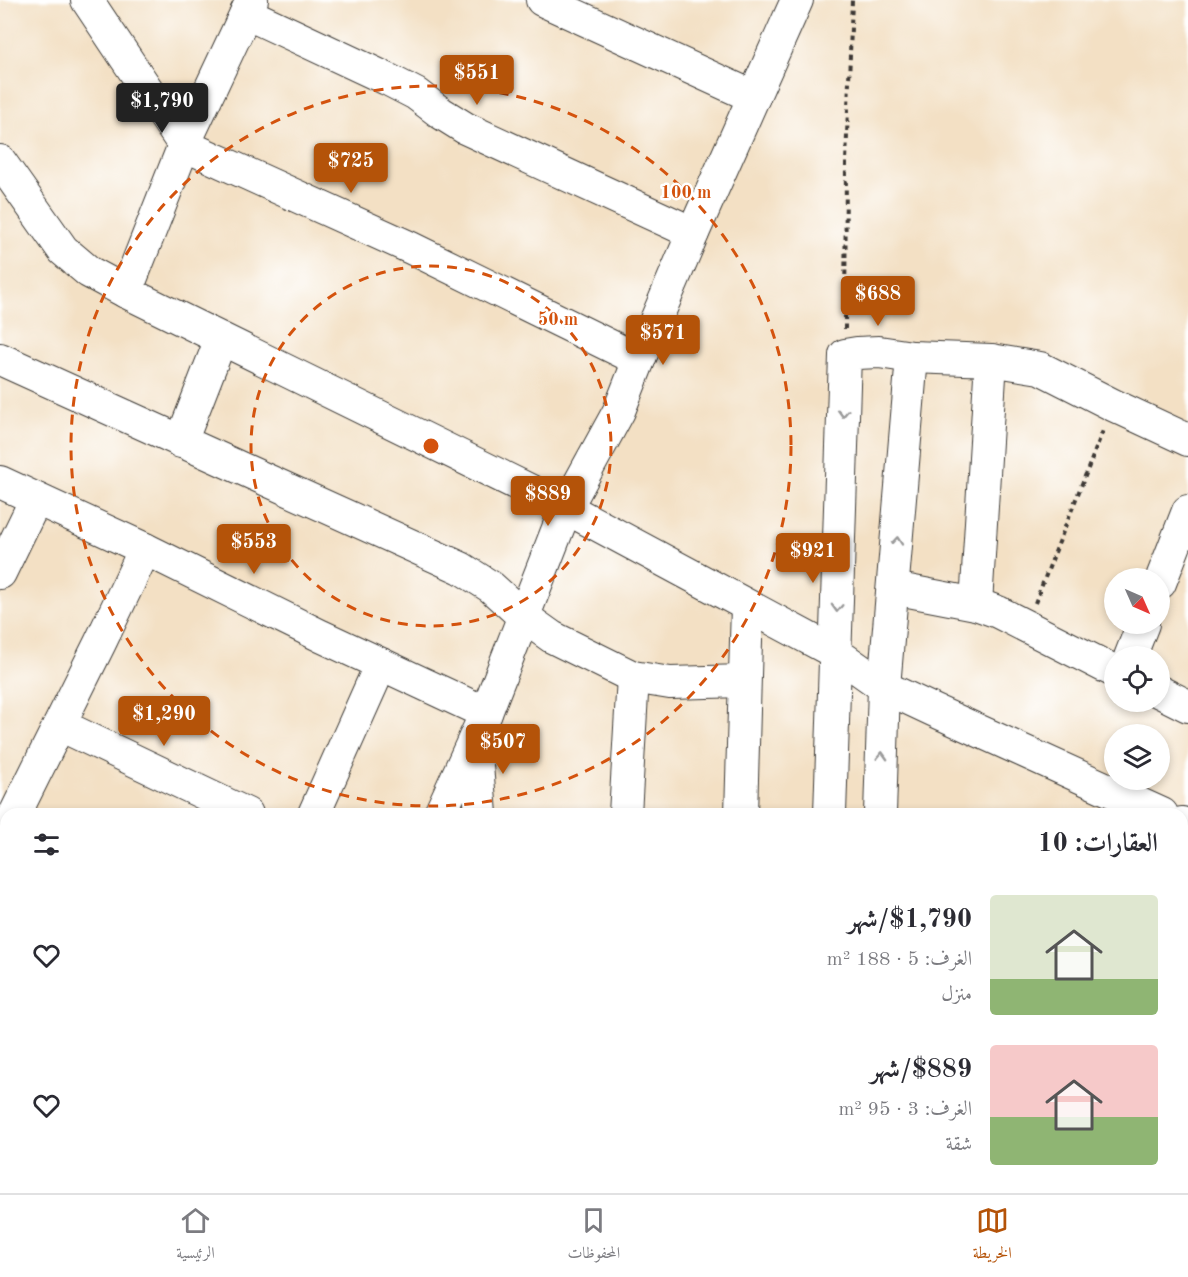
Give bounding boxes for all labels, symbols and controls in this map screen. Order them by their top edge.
pin: $551 [441,55,513,106]
text: $551 [454,64,500,84]
pin: $1,790 [113,83,211,134]
text: $1,790 [130,92,194,112]
pin: $725 [315,143,387,194]
text: $725 [328,152,374,172]
text: 100 m [661,184,711,202]
pin: $688 [842,276,914,327]
text: $688 [855,285,901,305]
text: 50 m [538,311,578,329]
pin: $571 [627,315,699,366]
text: $571 [640,324,686,344]
one-way arrow [837,409,850,418]
centre of rings [421,436,441,456]
pin: $889 [512,476,584,527]
text: $889 [525,485,571,505]
pin: $553 [218,524,290,575]
text: $553 [231,533,277,553]
pin: $921 [777,533,849,584]
one-way arrow [890,536,903,545]
text: $921 [790,542,836,562]
north arrow [1104,568,1170,634]
map controls [1104,568,1170,790]
one-way arrow [831,604,843,613]
button: locate [1104,646,1170,712]
pin: $1,290 [115,696,213,747]
text: $1,290 [132,705,196,725]
pin: $507 [467,724,539,775]
button: layers [1104,724,1170,790]
text: $507 [480,733,526,753]
one-way arrow [876,752,888,761]
icon: filters [30,828,63,861]
text: العقارات: 10 [1038,831,1158,857]
text: $1,790/شهر [848,907,972,933]
icon: home [1038,919,1110,991]
icon: heart [30,939,63,972]
text: الغرف: 5 · 188 m² [827,950,972,970]
text: منزل [941,985,972,1005]
text: $889/شهر [870,1057,972,1083]
icon: home [1038,1069,1110,1141]
icon: heart [30,1089,63,1122]
text: الغرف: 3 · 95 m² [838,1100,972,1120]
text: شقة [946,1135,972,1155]
tab: الرئيسية [176,1204,215,1268]
tab: المحفوظات [567,1204,620,1268]
tab: الخريطة [973,1204,1012,1268]

